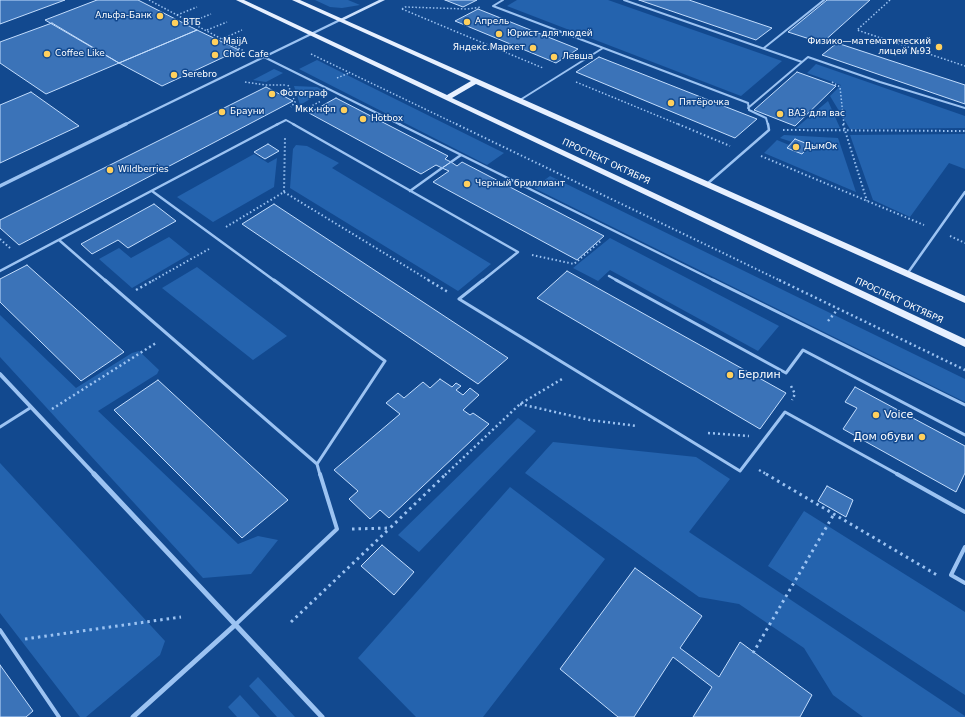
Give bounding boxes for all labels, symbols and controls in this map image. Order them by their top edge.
place label: Альфа-Банк [95,11,152,21]
marker: Альфа-Банк [155,11,165,21]
marker: Апрель [462,17,472,27]
place label: Апрель [475,17,509,27]
marker: ВТБ [170,18,180,28]
place label: ВТБ [183,18,201,28]
marker: Юрист для людей [494,29,504,39]
place label: Юрист для людей [507,29,593,39]
marker: MaijA [210,37,220,47]
place label: MaijA [223,37,247,47]
place label: Физико—математический лицей №93 [807,37,931,58]
marker: Физико—математический лицей №93 [934,42,944,52]
place label: Яндекс.Маркет [453,43,525,53]
marker: Яндекс.Маркет [528,43,538,53]
marker: Coffee Like [42,49,52,59]
place label: Coffee Like [55,49,105,59]
marker: Choc Cafe [210,50,220,60]
place label: Choc Cafe [223,50,269,60]
marker: Левша [549,52,559,62]
place label: Левша [562,52,593,62]
marker: Serebro [169,70,179,80]
place label: Serebro [182,70,217,80]
marker: Фотограф [267,89,277,99]
place label: Фотограф [280,89,328,99]
marker: Пятёрочка [666,98,676,108]
place label: Пятёрочка [679,98,729,108]
place label: Мкк нфп [295,105,336,115]
marker: Мкк нфп [339,105,349,115]
marker: Брауни [217,107,227,117]
place label: Брауни [230,107,264,117]
marker: ВАЗ для вас [775,109,785,119]
place label: ВАЗ для вас [788,109,845,119]
marker: Hotbox [358,114,368,124]
place label: Hotbox [371,114,403,124]
street label: ПРОСПЕКТ ОКТЯБРЯ [560,137,652,187]
marker: ДымОк [791,142,801,152]
place label: ДымОк [804,142,837,152]
marker: Wildberries [105,165,115,175]
place label: Wildberries [118,165,169,175]
marker: Черный бриллиант [462,179,472,189]
place label: Черный бриллиант [475,179,565,189]
street label: ПРОСПЕКТ ОКТЯБРЯ [853,276,945,326]
place label: Берлин [738,368,781,382]
marker: Берлин [725,370,735,380]
place label: Voice [884,408,913,422]
marker: Voice [871,410,881,420]
place label: Дом обуви [853,430,914,444]
marker: Дом обуви [917,432,927,442]

